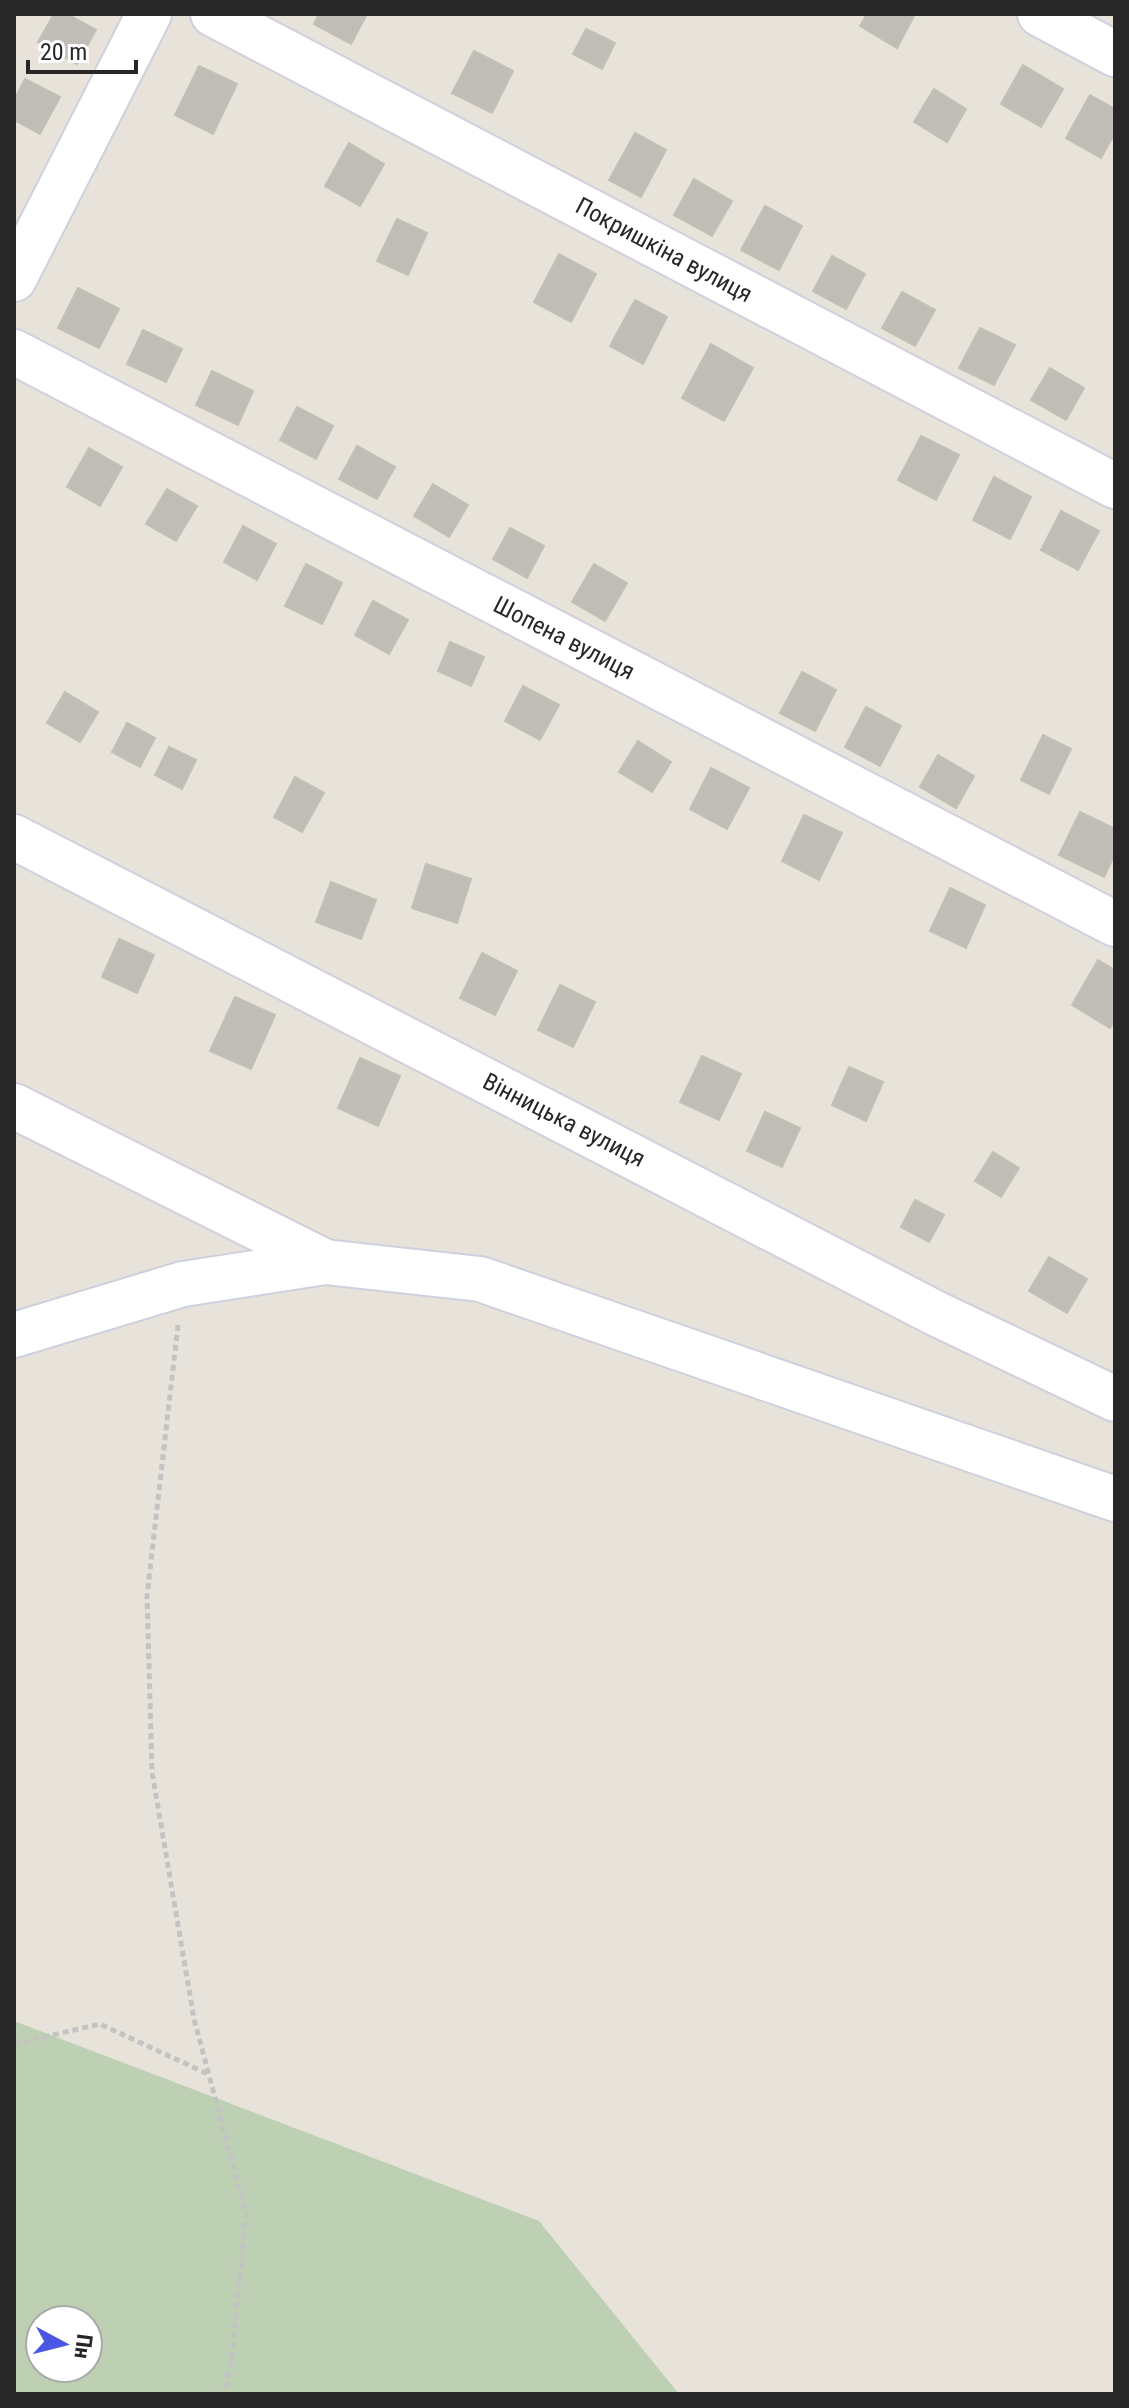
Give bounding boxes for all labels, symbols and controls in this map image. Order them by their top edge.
scale bar [28,24,136,74]
text: 20 m [40,38,87,66]
street label: Покришкіна вулиця [571,192,757,308]
street label: Шопена вулиця [489,590,639,686]
street label: Вінницька вулиця [478,1067,650,1173]
north arrow [24,2304,104,2384]
text: Пн [69,2333,97,2360]

